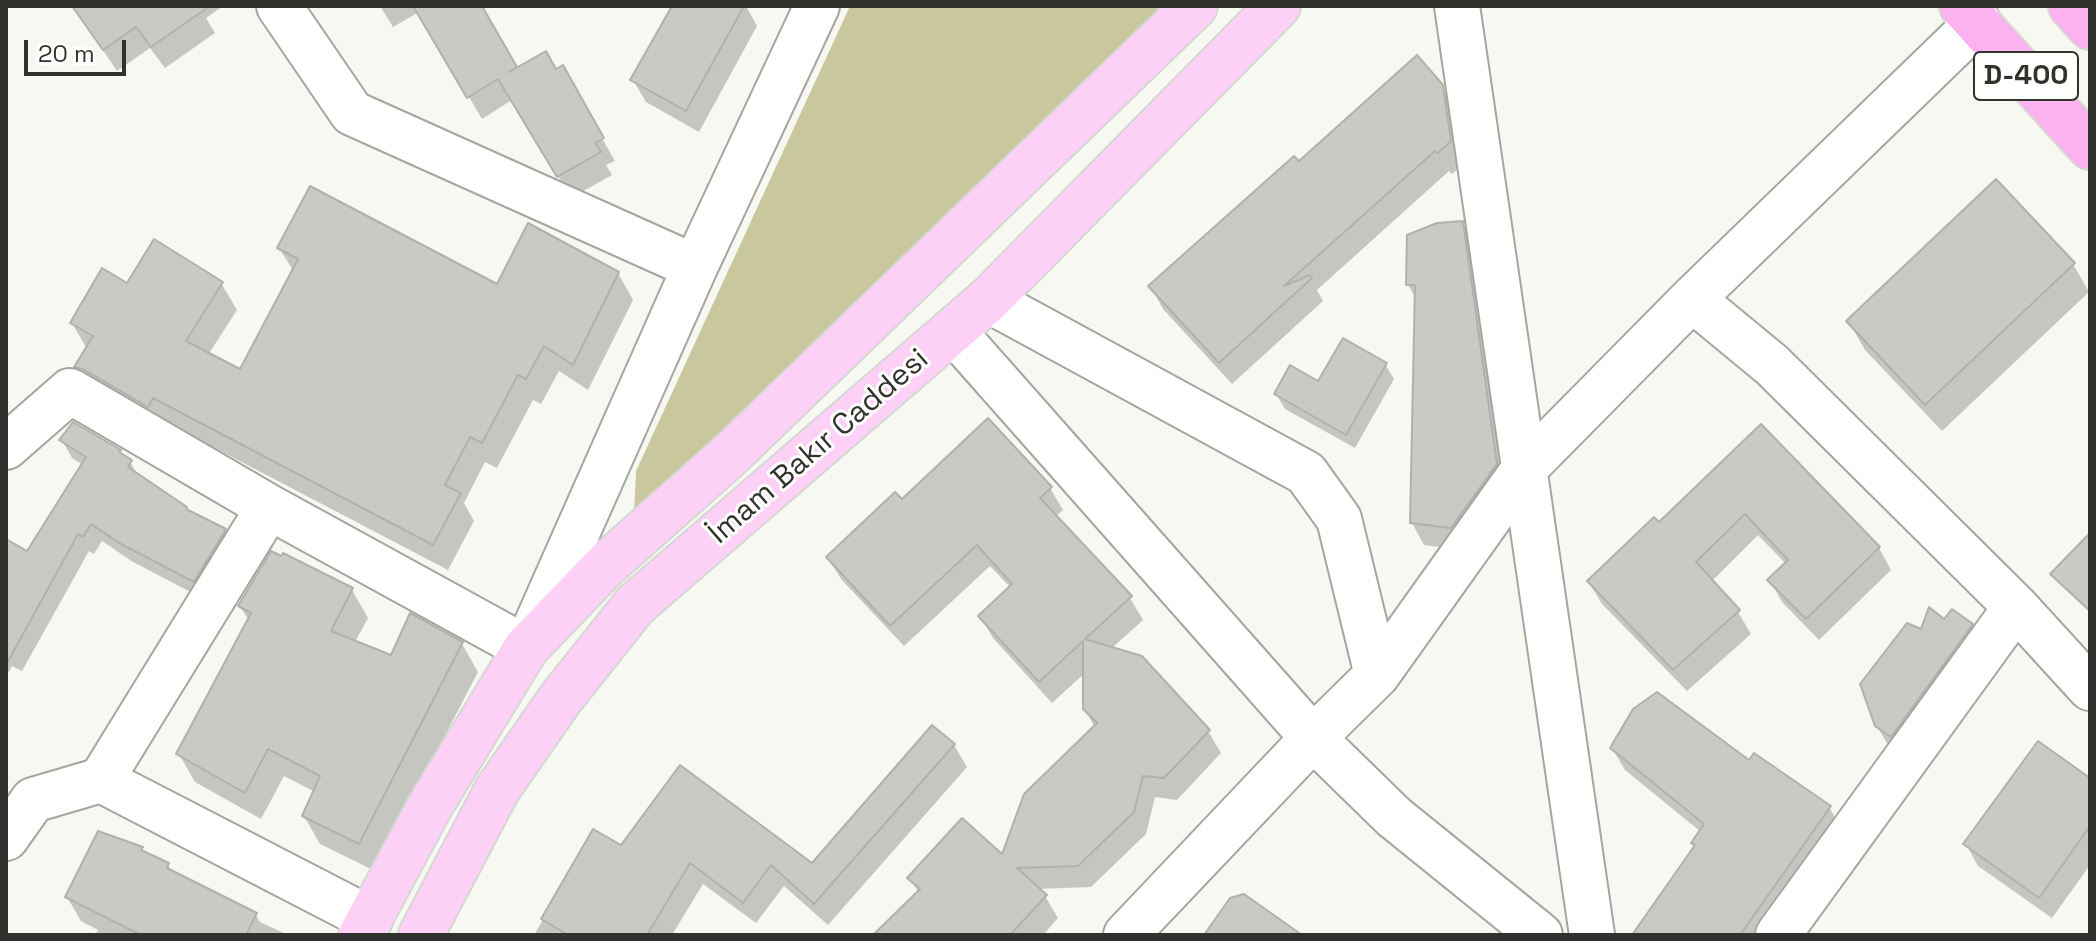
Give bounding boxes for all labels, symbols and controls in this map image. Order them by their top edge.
scale bar [28,24,130,74]
text: 20 m [38,38,95,69]
road number: D-400 [1974,52,2078,100]
street label: İmam Bakır Caddesi [702,342,936,552]

